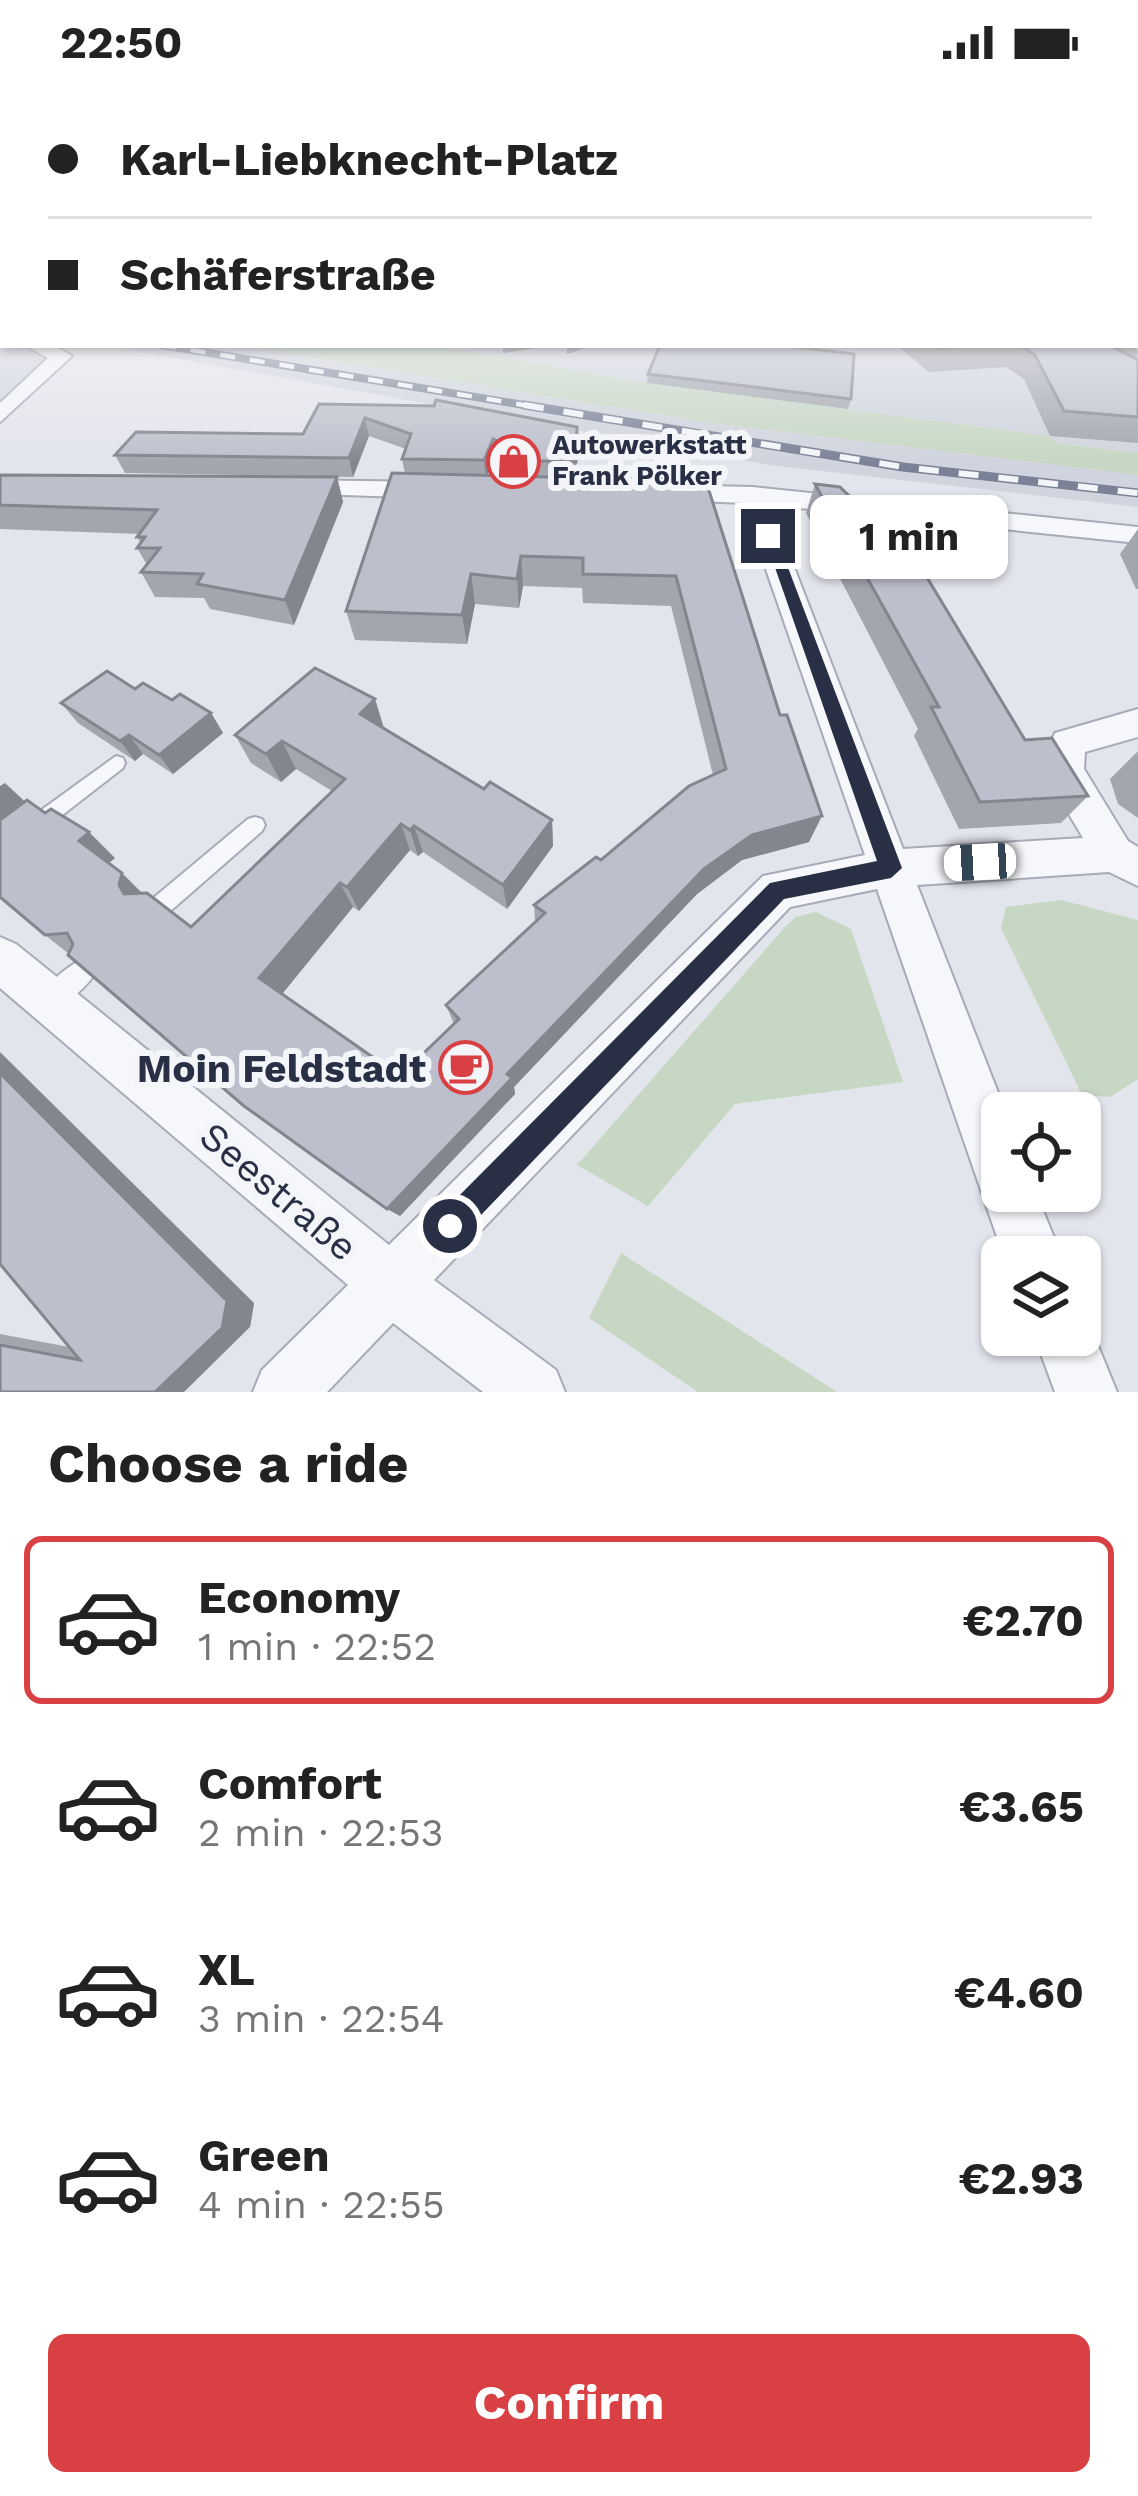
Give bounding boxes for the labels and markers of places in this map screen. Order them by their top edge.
place label: Autowerkstatt Frank Pölker [552,429,747,492]
shop icon: Autowerkstatt Frank Pölker [485,433,541,489]
cafe icon: Moin Feldstadt [437,1040,493,1096]
place label: Moin Feldstadt [137,1046,426,1091]

